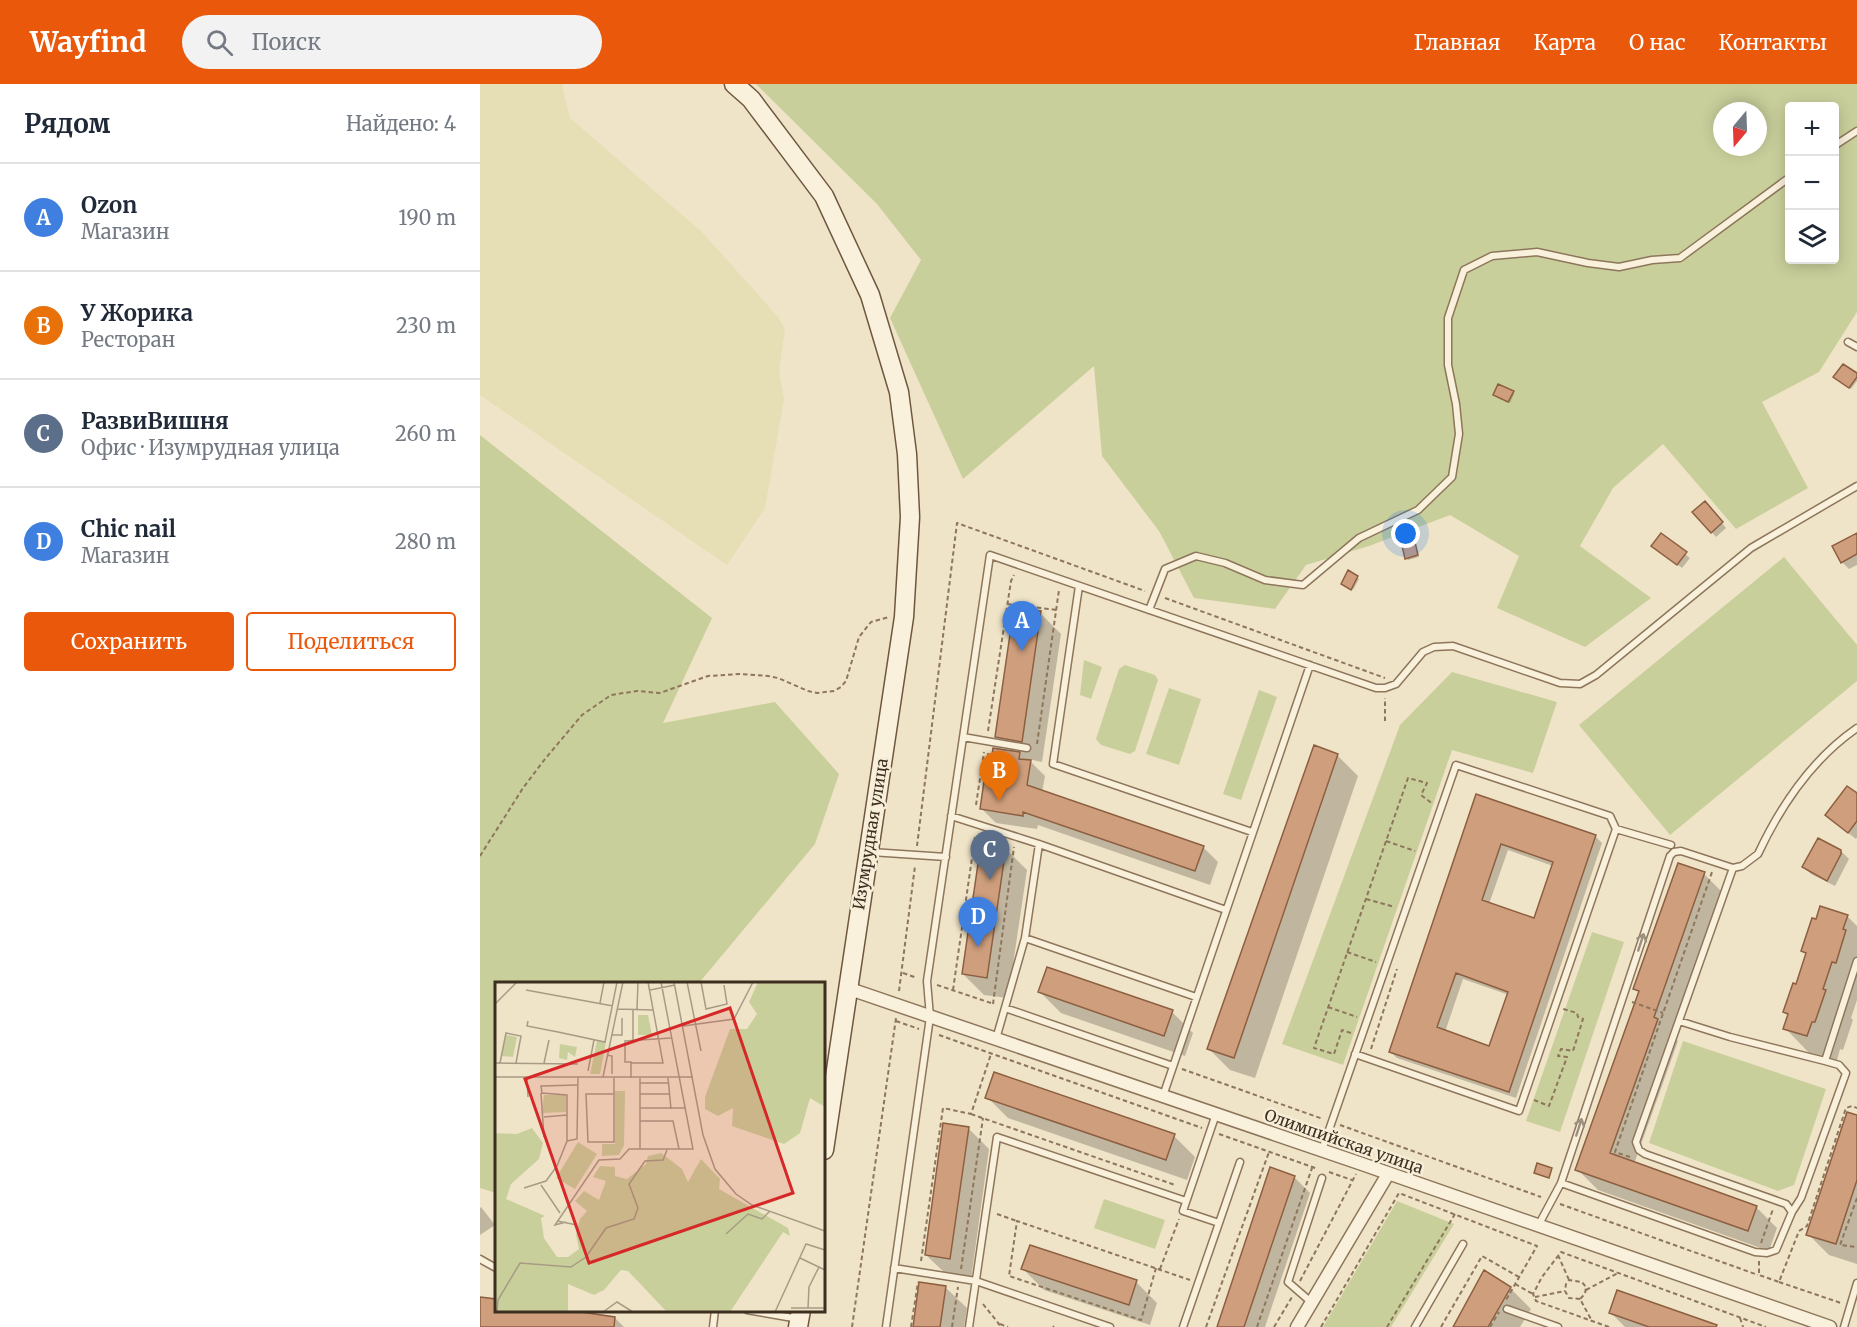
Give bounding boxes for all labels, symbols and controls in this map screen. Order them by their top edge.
search box [182,15,602,69]
text: Wayfind [30,24,146,60]
icon: search [203,26,236,59]
text: Поиск [251,28,321,56]
text: Главная [1414,29,1501,56]
text: Карта [1534,29,1596,56]
text: О нас [1629,29,1686,56]
text: Контакты [1719,29,1827,56]
north arrow [1713,102,1767,156]
map controls [1785,102,1839,264]
button: + [1785,102,1839,156]
text: Рядом [24,107,110,140]
text: Найдено: 4 [346,111,456,136]
button: − [1785,156,1839,210]
text: Ozon [81,191,137,219]
text: A [36,205,51,230]
text: 190 m [398,205,456,230]
button: layers [1785,210,1839,264]
text: Магазин [81,219,170,244]
text: У Жорика [81,299,193,327]
text: B [37,313,50,338]
text: 230 m [396,313,456,338]
text: Ресторан [81,327,175,352]
text: РазвиВишня [81,407,229,435]
text: C [37,421,50,446]
text: 260 m [395,421,456,446]
text: Офис · Изумрудная улица [81,435,340,460]
text: Chic nail [81,515,176,543]
your location [1391,519,1420,548]
text: D [36,529,51,554]
text: 280 m [395,529,456,554]
text: Магазин [81,543,170,568]
pin: A [1002,602,1042,651]
button: Сохранить [24,612,234,671]
button: Поделиться [246,612,456,671]
pin: B [980,752,1018,801]
street label: Изумрудная улица [848,756,892,911]
pin: C [970,830,1010,880]
pin: D [958,898,998,947]
one-way arrow [1636,933,1647,952]
inset map [495,982,825,1312]
street label: Олимпийская улица [1262,1104,1426,1178]
one-way arrow [1575,1118,1586,1137]

